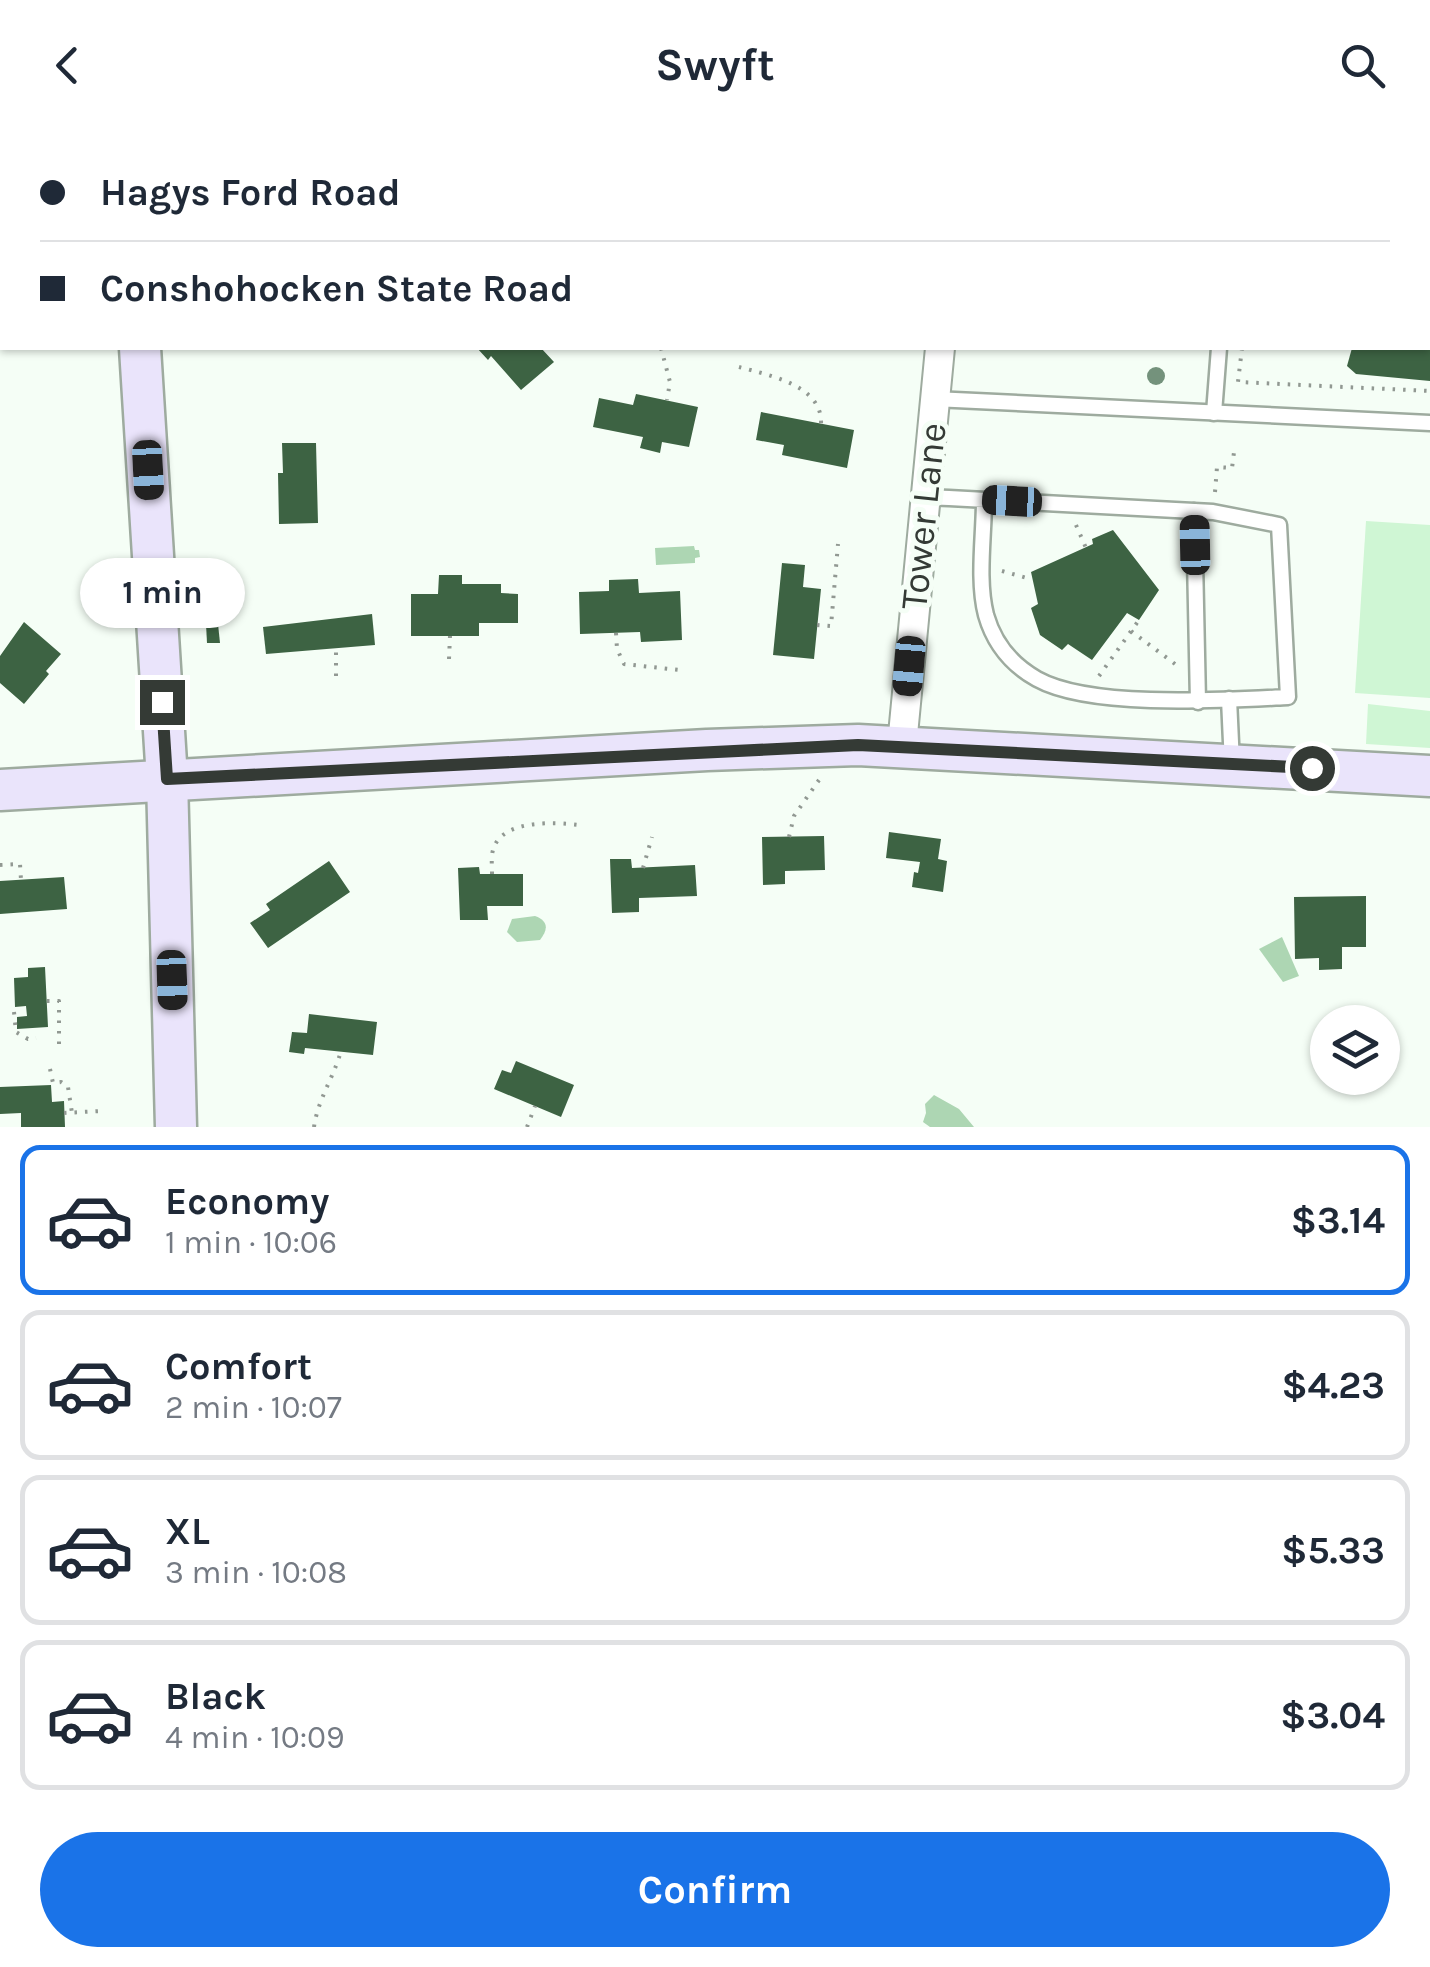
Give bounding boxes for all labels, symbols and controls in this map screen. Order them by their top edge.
icon: back [40,38,95,93]
icon: search [1335,38,1390,93]
text: Swyft [655,39,775,91]
text: Hagys Ford Road [100,170,401,215]
text: Conshohocken State Road [100,266,573,311]
street label: Tower Lane [891,420,956,612]
car [131,439,165,501]
car [981,484,1043,518]
car [1179,515,1211,575]
callout: 1 min [80,557,244,627]
text: 1 min [122,574,203,611]
car [891,635,927,697]
route end [140,680,185,725]
route start [1290,746,1335,791]
car [156,949,188,1011]
map controls [1310,1005,1400,1095]
button: layers [1310,1005,1400,1095]
icon: car [45,1175,135,1265]
text: Economy [165,1179,329,1224]
text: $3.14 [1291,1198,1385,1243]
text: 1 min · 10:06 [165,1224,337,1261]
icon: car [45,1340,135,1430]
text: Comfort [165,1344,312,1389]
text: $4.23 [1281,1363,1385,1408]
text: 2 min · 10:07 [165,1389,342,1426]
icon: car [45,1505,135,1595]
text: XL [165,1509,210,1554]
text: $5.33 [1281,1528,1385,1573]
text: 3 min · 10:08 [165,1554,347,1591]
icon: car [45,1670,135,1760]
text: Black [165,1674,266,1719]
text: $3.04 [1280,1693,1385,1738]
text: 4 min · 10:09 [165,1719,345,1756]
button: Confirm [40,1832,1390,1947]

